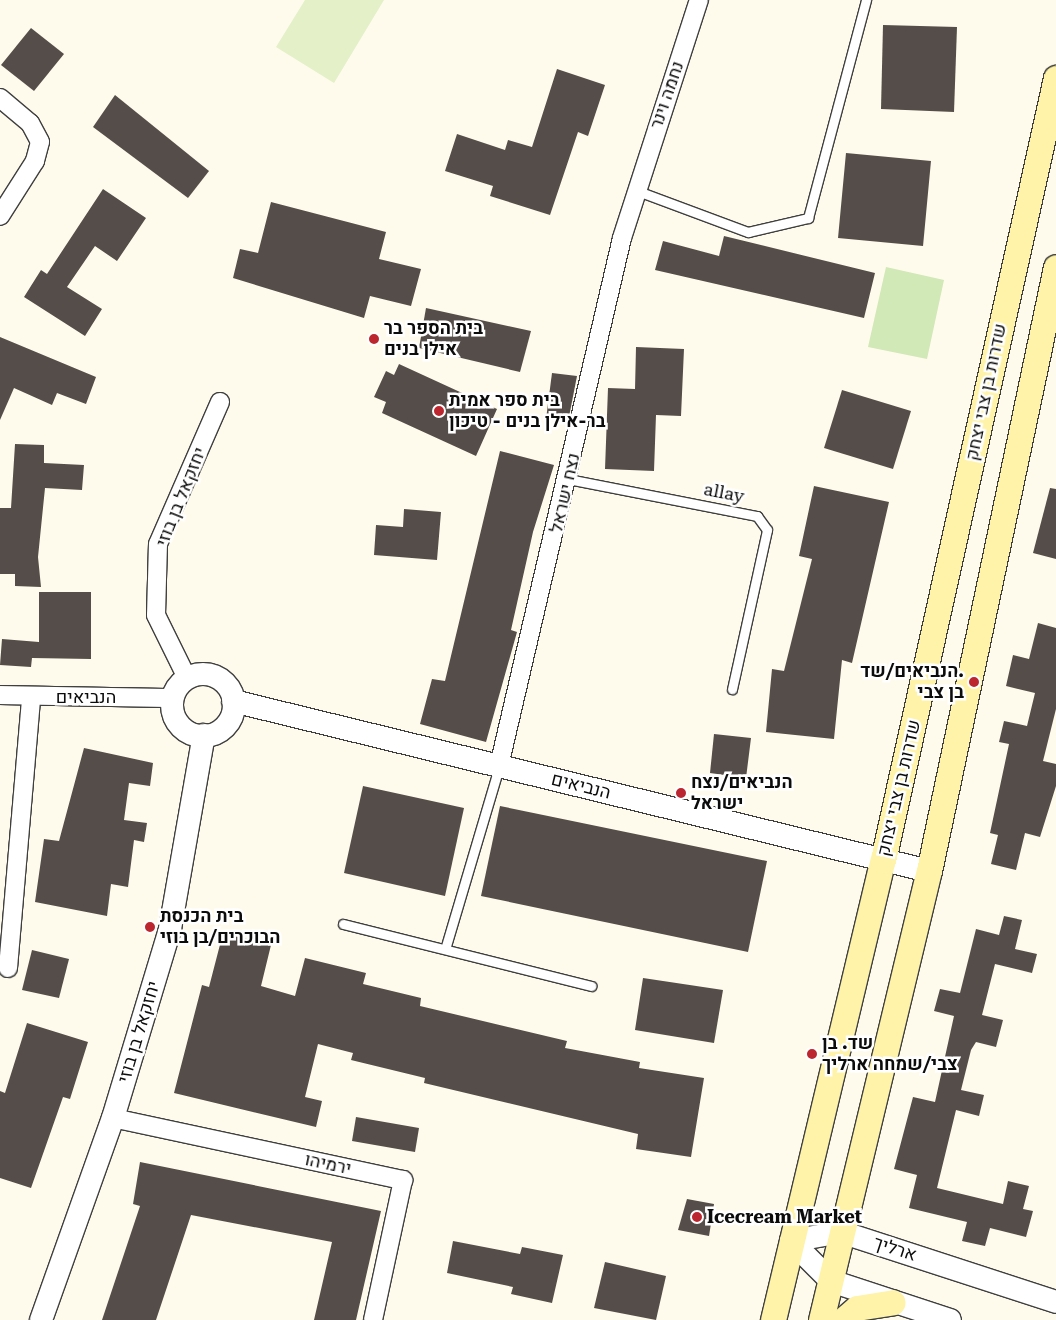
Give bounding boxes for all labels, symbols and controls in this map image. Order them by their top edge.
street label: נחמה וינר [645,58,689,132]
place label: בית הספר בר אילן בנים [384,318,483,360]
street label: שדרות בן צבי יצחק [961,322,1011,462]
marker: בית הספר בר אילן בנים [368,333,380,345]
place label: בית ספר אמית בר-אילן בנים - טיכון [449,390,605,432]
marker: בית ספר אמית בר-אילן בנים - טיכון [433,405,445,417]
street label: יחזקאל בן בוזי [151,444,211,550]
street label: נצח ישראל [545,451,585,535]
street label: allay [702,479,746,507]
place label: הנביאים/שד. בן צבי [860,661,964,704]
marker: הנביאים/שד. בן צבי [968,676,980,688]
street label: הנביאים [56,686,116,708]
street label: שדרות בן צבי יצחק [873,718,925,858]
street label: הנביאים [549,768,613,804]
place label: הנביאים/נצח ישראל [691,772,793,814]
marker: הנביאים/נצח ישראל [675,787,687,799]
place label: בית הכנסת הבוכרים/בן בוזי [160,906,280,949]
marker: בית הכנסת הבוכרים/בן בוזי [144,921,156,933]
street label: יחזקאל בן בוזי [113,979,165,1085]
place label: שד. בן צבי/שמחה ארליך [822,1033,957,1076]
marker: שד. בן צבי/שמחה ארליך [806,1048,818,1060]
street label: ירמיהו [303,1149,353,1179]
place label: Icecream Market [707,1206,862,1228]
marker: Icecream Market [691,1211,703,1223]
street label: ארליך [871,1232,919,1266]

